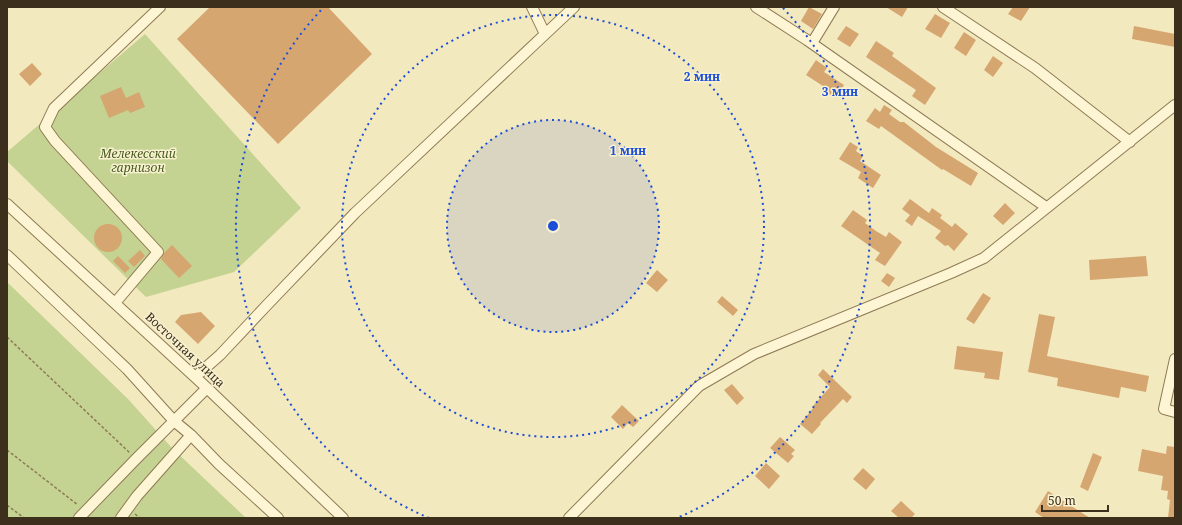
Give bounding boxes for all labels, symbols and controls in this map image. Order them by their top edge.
text: 2 мин [684,68,720,85]
text: 3 мин [822,83,858,100]
text: 1 мин [610,142,646,159]
park label: Мелекесский гарнизон [99,145,176,176]
centre of rings [546,219,560,233]
street label: Восточная улица [142,308,229,391]
scale bar [1042,487,1108,513]
text: 50 m [1048,492,1076,509]

